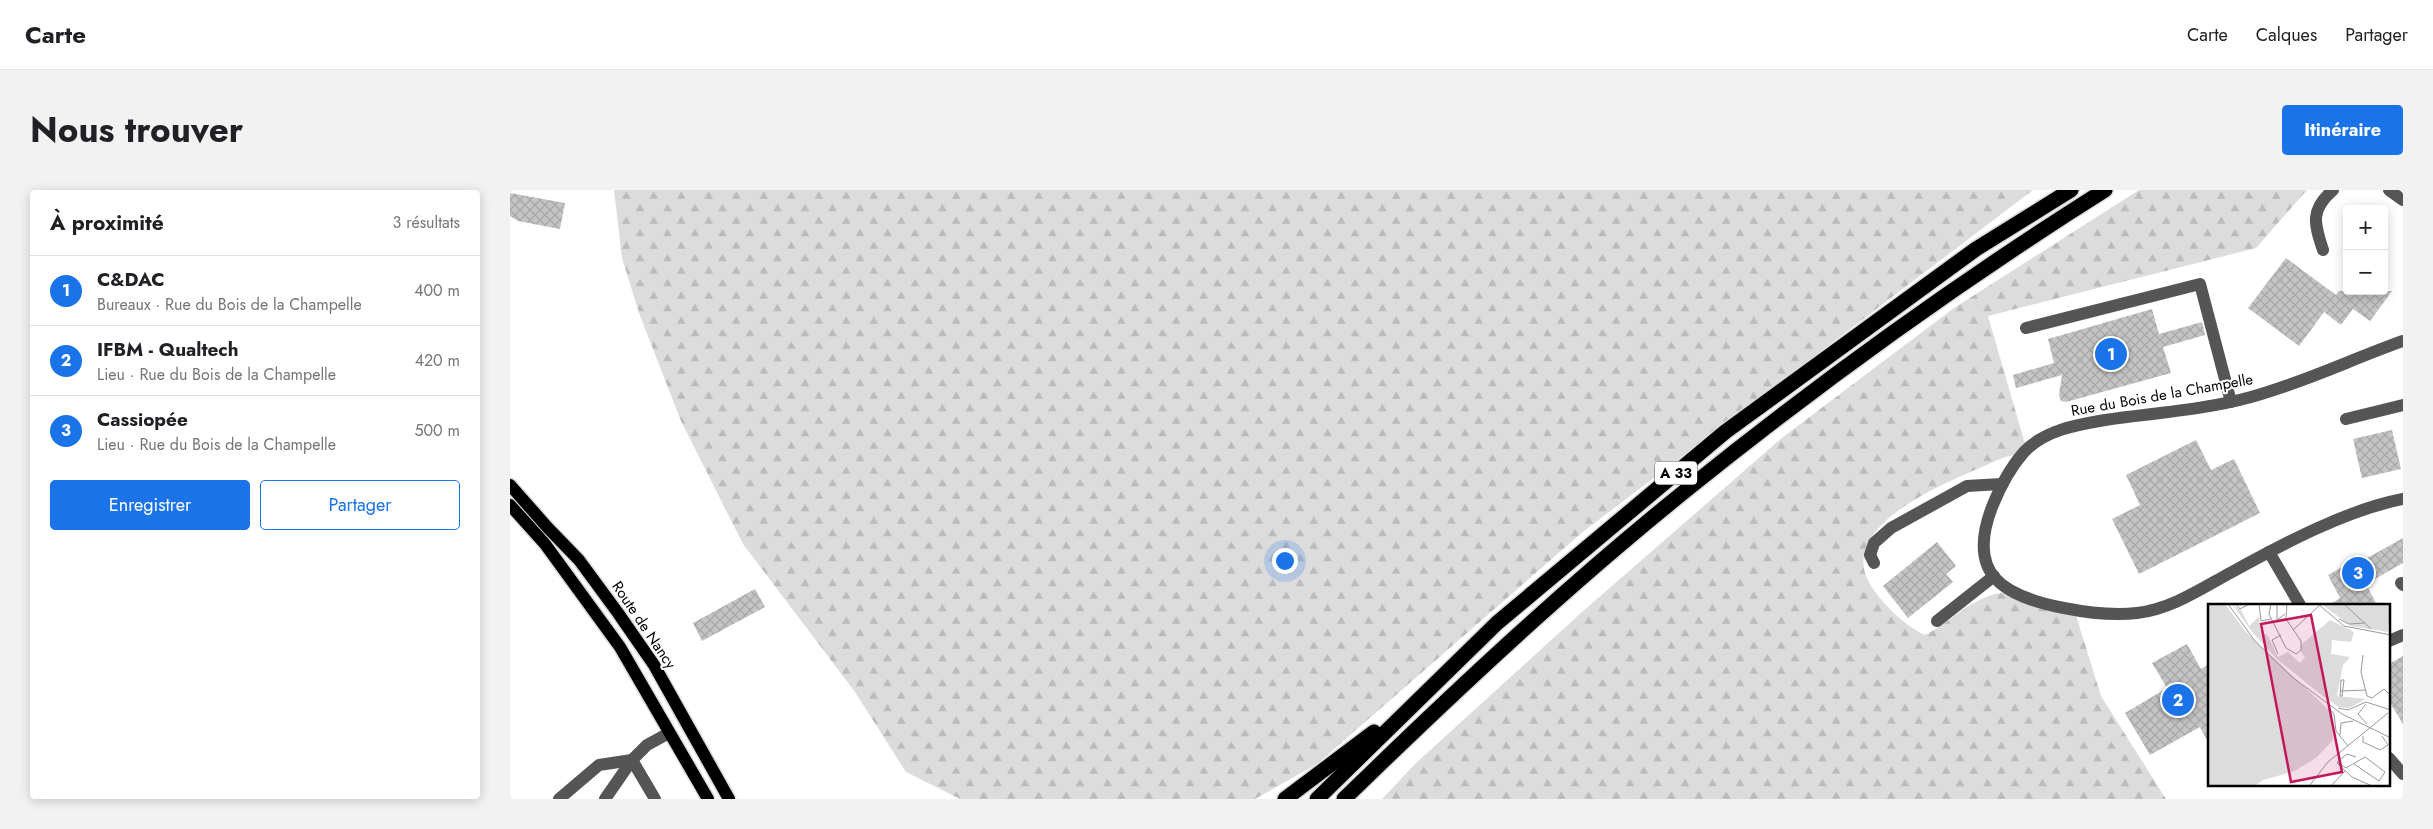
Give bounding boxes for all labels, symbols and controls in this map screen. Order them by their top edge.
text: Carte [25,17,86,52]
text: Carte [2187,22,2228,48]
text: Calques [2256,22,2317,48]
text: Partager [2345,22,2408,48]
text: Nous trouver [30,105,243,155]
button: Itinéraire [2282,105,2403,155]
map controls [2343,205,2388,295]
button: + [2343,205,2388,250]
text: À proximité [50,208,164,238]
text: 3 résultats [393,211,460,234]
button: − [2343,250,2388,295]
text: C&DAC [97,266,165,293]
text: 1 [62,279,70,302]
text: 400 m [414,279,460,302]
text: Bureaux · Rue du Bois de la Champelle [97,293,362,316]
pin: 1 [2095,335,2127,373]
text: IFBM - Qualtech [97,336,239,363]
text: 2 [61,349,71,372]
text: 420 m [415,349,460,372]
text: Lieu · Rue du Bois de la Champelle [97,363,336,386]
street label: Rue du Bois de la Champelle [2069,368,2255,422]
text: Cassiopée [97,406,188,433]
text: 3 [61,419,71,442]
text: 500 m [414,419,460,442]
text: Lieu · Rue du Bois de la Champelle [97,433,336,456]
road number: A 33 [1655,462,1697,484]
button: Enregistrer [50,480,250,530]
button: Partager [260,480,460,530]
your location [1272,548,1298,574]
pin: 3 [2342,554,2374,592]
street label: Route de Nancy [606,577,682,674]
inset map [2208,604,2390,786]
pin: 2 [2162,681,2194,719]

